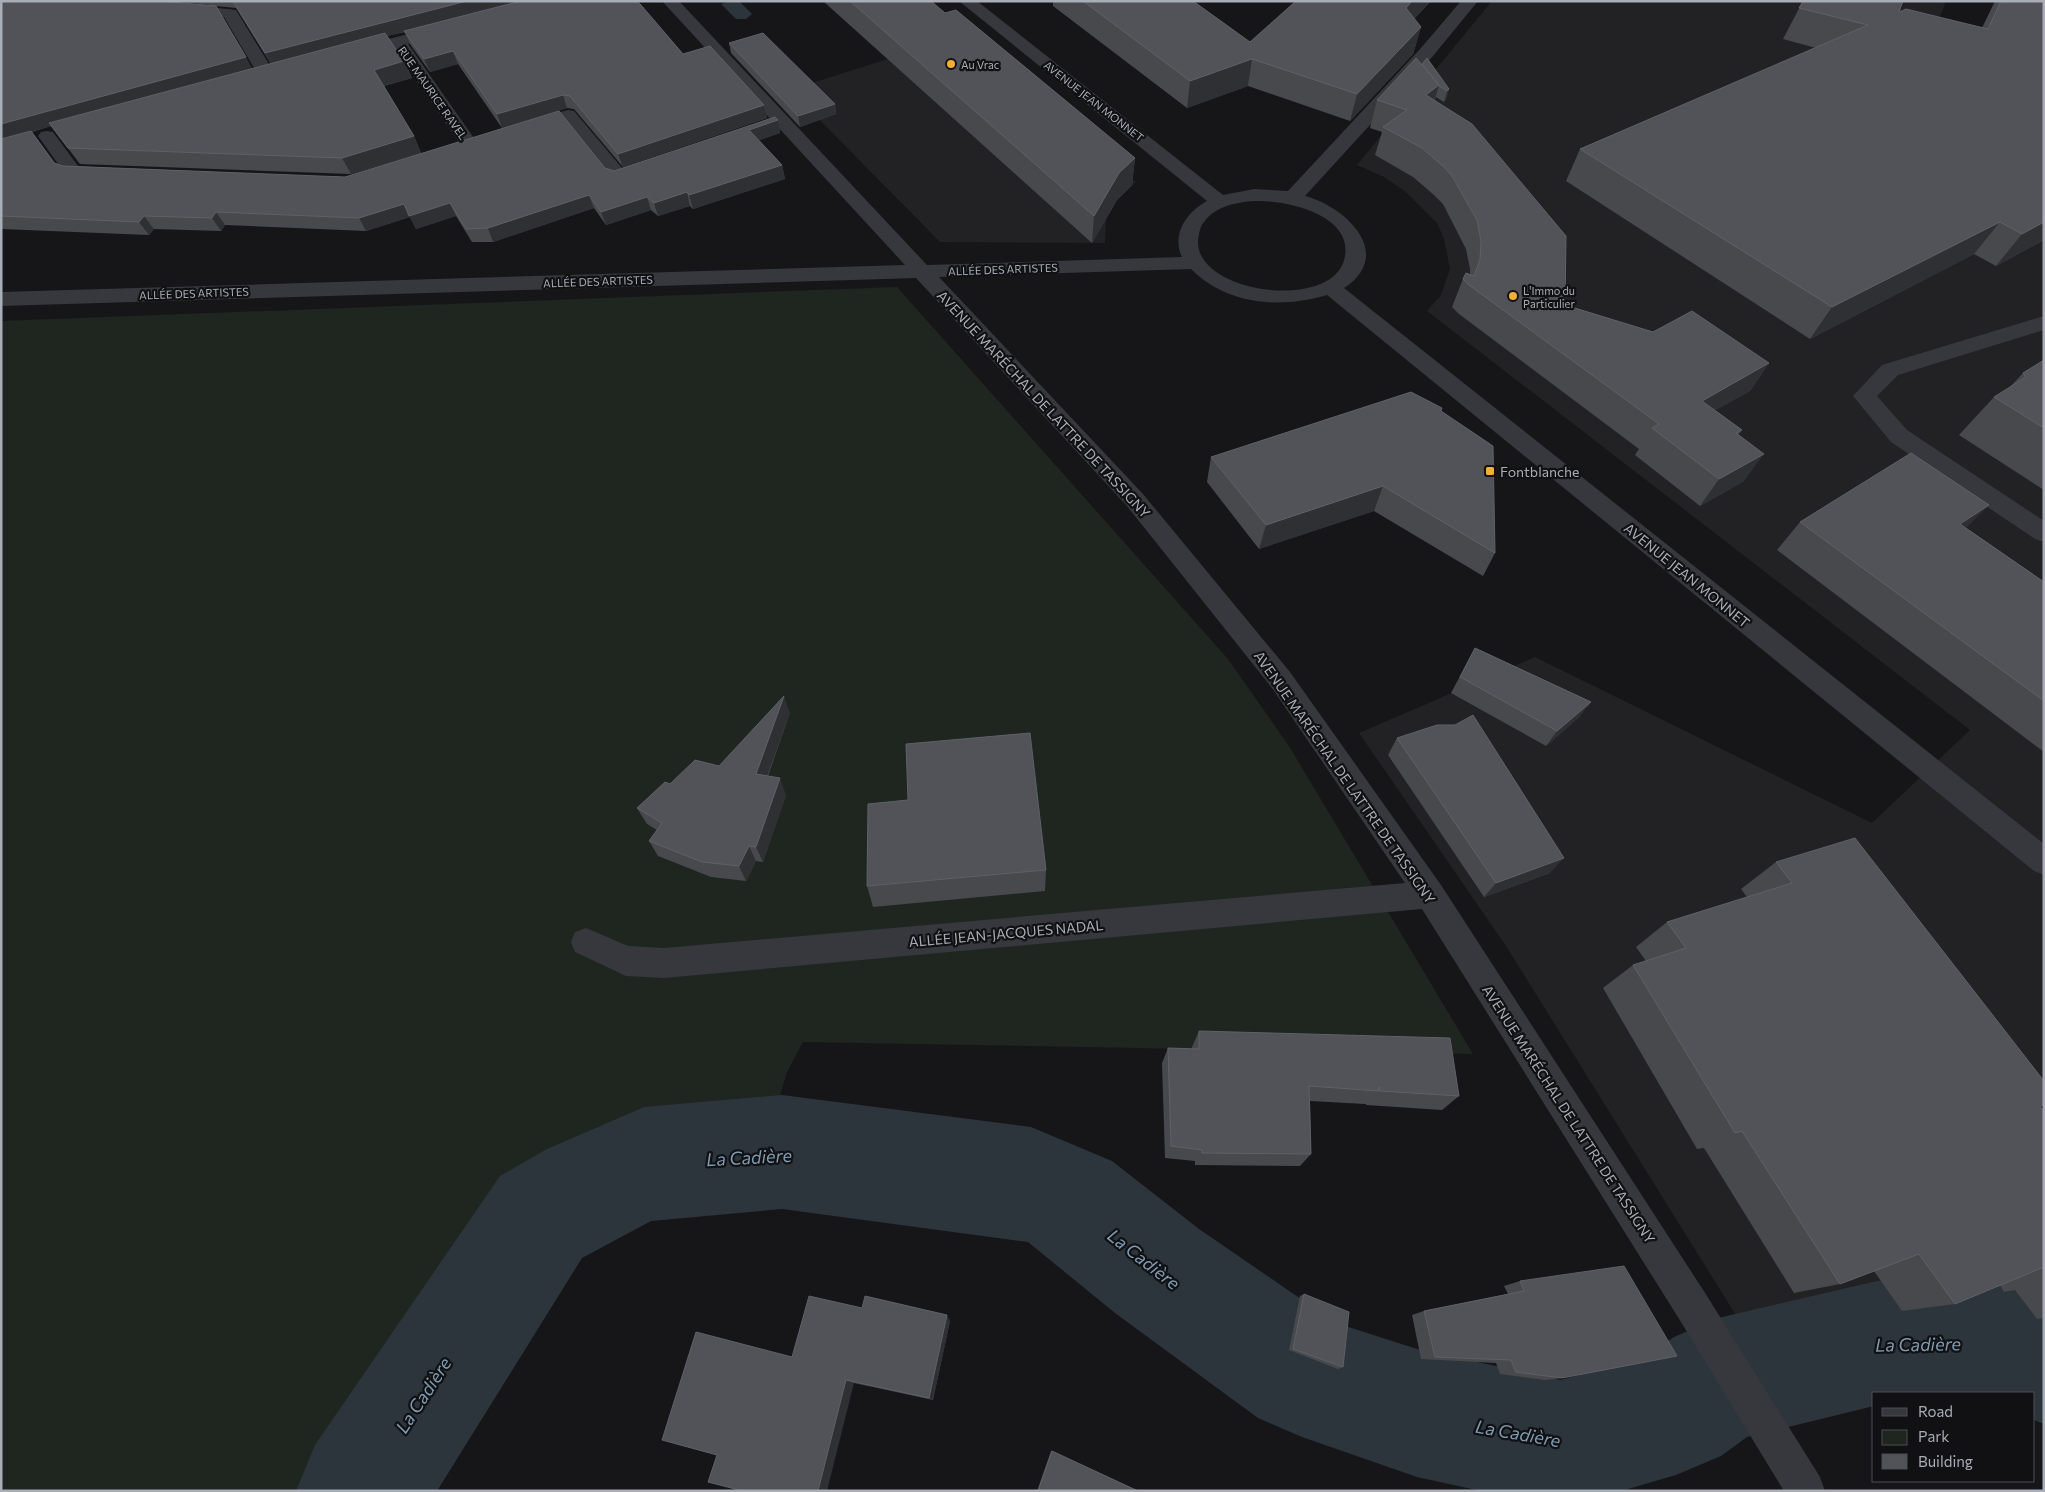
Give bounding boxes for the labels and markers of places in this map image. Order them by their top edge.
marker: Au Vrac [945,58,957,70]
place label: Au Vrac [961,58,999,71]
place label: L'Immo du Particulier [1523,284,1575,310]
marker: L'Immo du Particulier [1507,290,1519,302]
place label: Fontblanche [1500,463,1579,480]
marker: Fontblanche [1484,465,1496,477]

